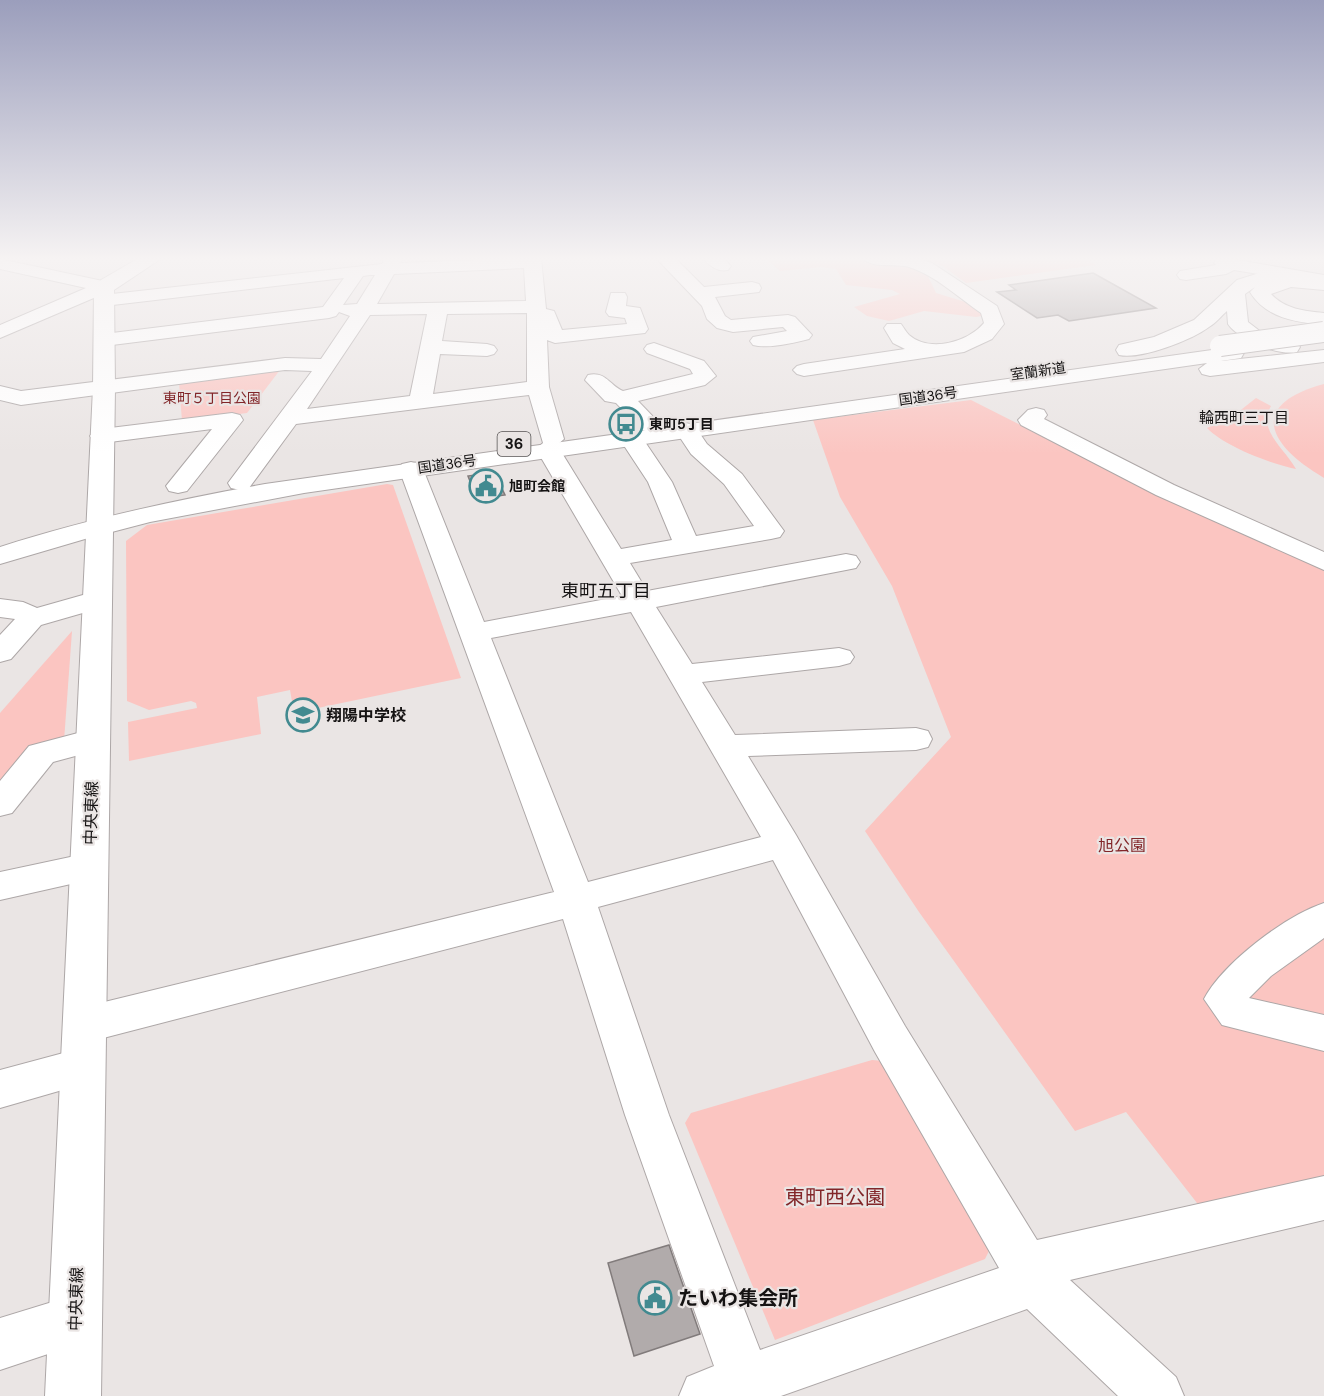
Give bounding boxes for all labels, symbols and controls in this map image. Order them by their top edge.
street label: 室蘭新道 [1009,358,1067,384]
street label: 国道36号 [897,383,959,409]
park label: 東町５丁目公園 [163,389,261,407]
bus stop icon: 東町5丁目 [608,406,644,442]
district label: 輪西町三丁目 [1199,408,1289,428]
place label: 東町5丁目 [649,415,714,433]
road number: 36 [498,432,530,456]
street label: 国道36号 [416,451,478,477]
public building icon: 旭町会館 [468,468,504,504]
place label: 旭町会館 [509,477,565,495]
district label: 東町五丁目 [561,579,651,603]
school or university icon: 翔陽中学校 [285,697,321,733]
place label: 翔陽中学校 [326,705,406,726]
street label: 中央東線 [79,781,103,845]
park label: 旭公園 [1098,835,1146,856]
park label: 東町西公園 [785,1184,885,1210]
street label: 中央東線 [64,1267,88,1331]
public building icon: たいわ集会所 [637,1280,673,1316]
place label: たいわ集会所 [678,1285,798,1311]

